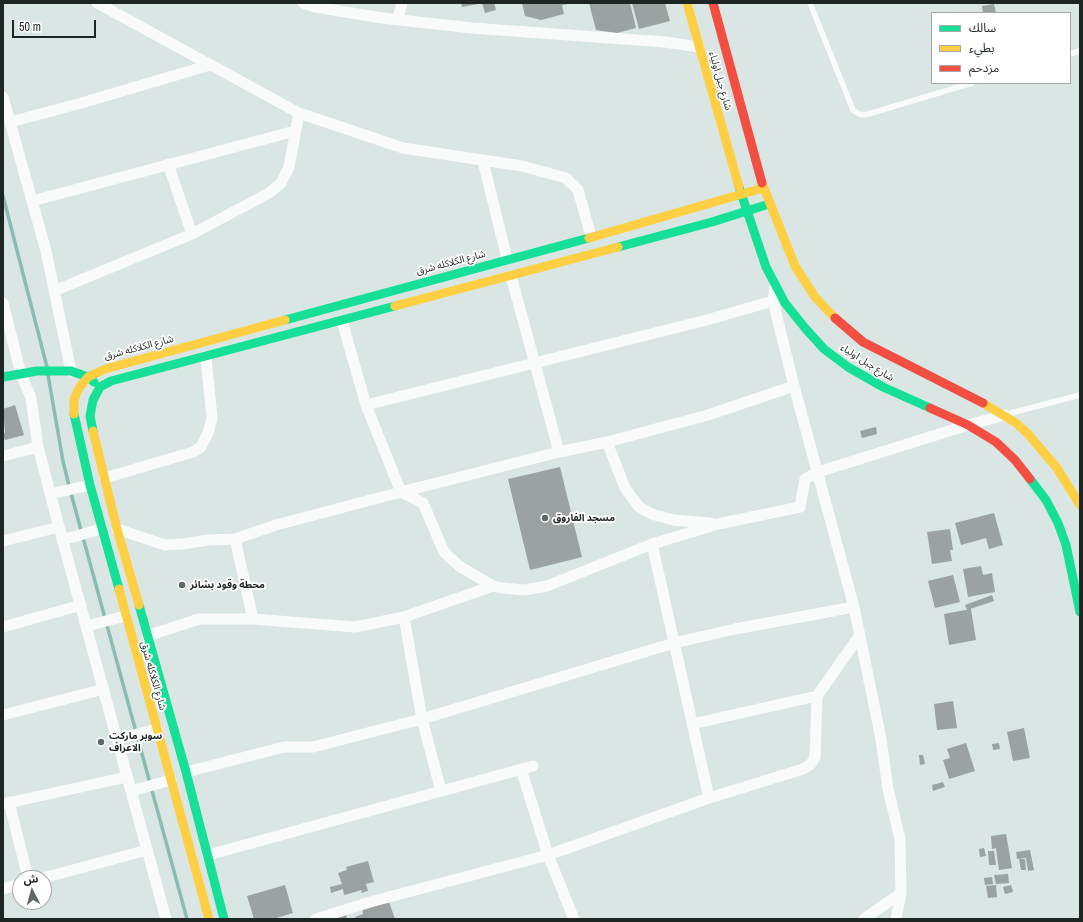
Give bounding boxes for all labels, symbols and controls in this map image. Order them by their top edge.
scale bar [14,12,98,38]
legend [931,12,1071,84]
text: 50 m [19,19,41,35]
text: سالك [969,20,996,36]
text: بطيء [969,40,995,56]
street label: شارع جبل اولياء [706,50,734,112]
text: مزدحم [969,60,999,76]
street label: شارع الكلاكله شرق [415,248,487,278]
street label: شارع الكلاكله شرق [103,333,175,363]
street label: شارع جبل اولياء [838,342,896,384]
place label: مسجد الفاروق [553,512,615,524]
marker: مسجد الفاروق [540,513,550,523]
place label: محطة وقود بشائر [190,579,265,591]
marker: محطة وقود بشائر [177,580,187,590]
street label: شارع الكلاكله شرق [137,640,169,712]
place label: سوبر ماركت الاعراف [109,730,162,754]
marker: سوبر ماركت الاعراف [96,737,106,747]
north arrow [12,870,52,910]
text: ش [23,871,39,887]

